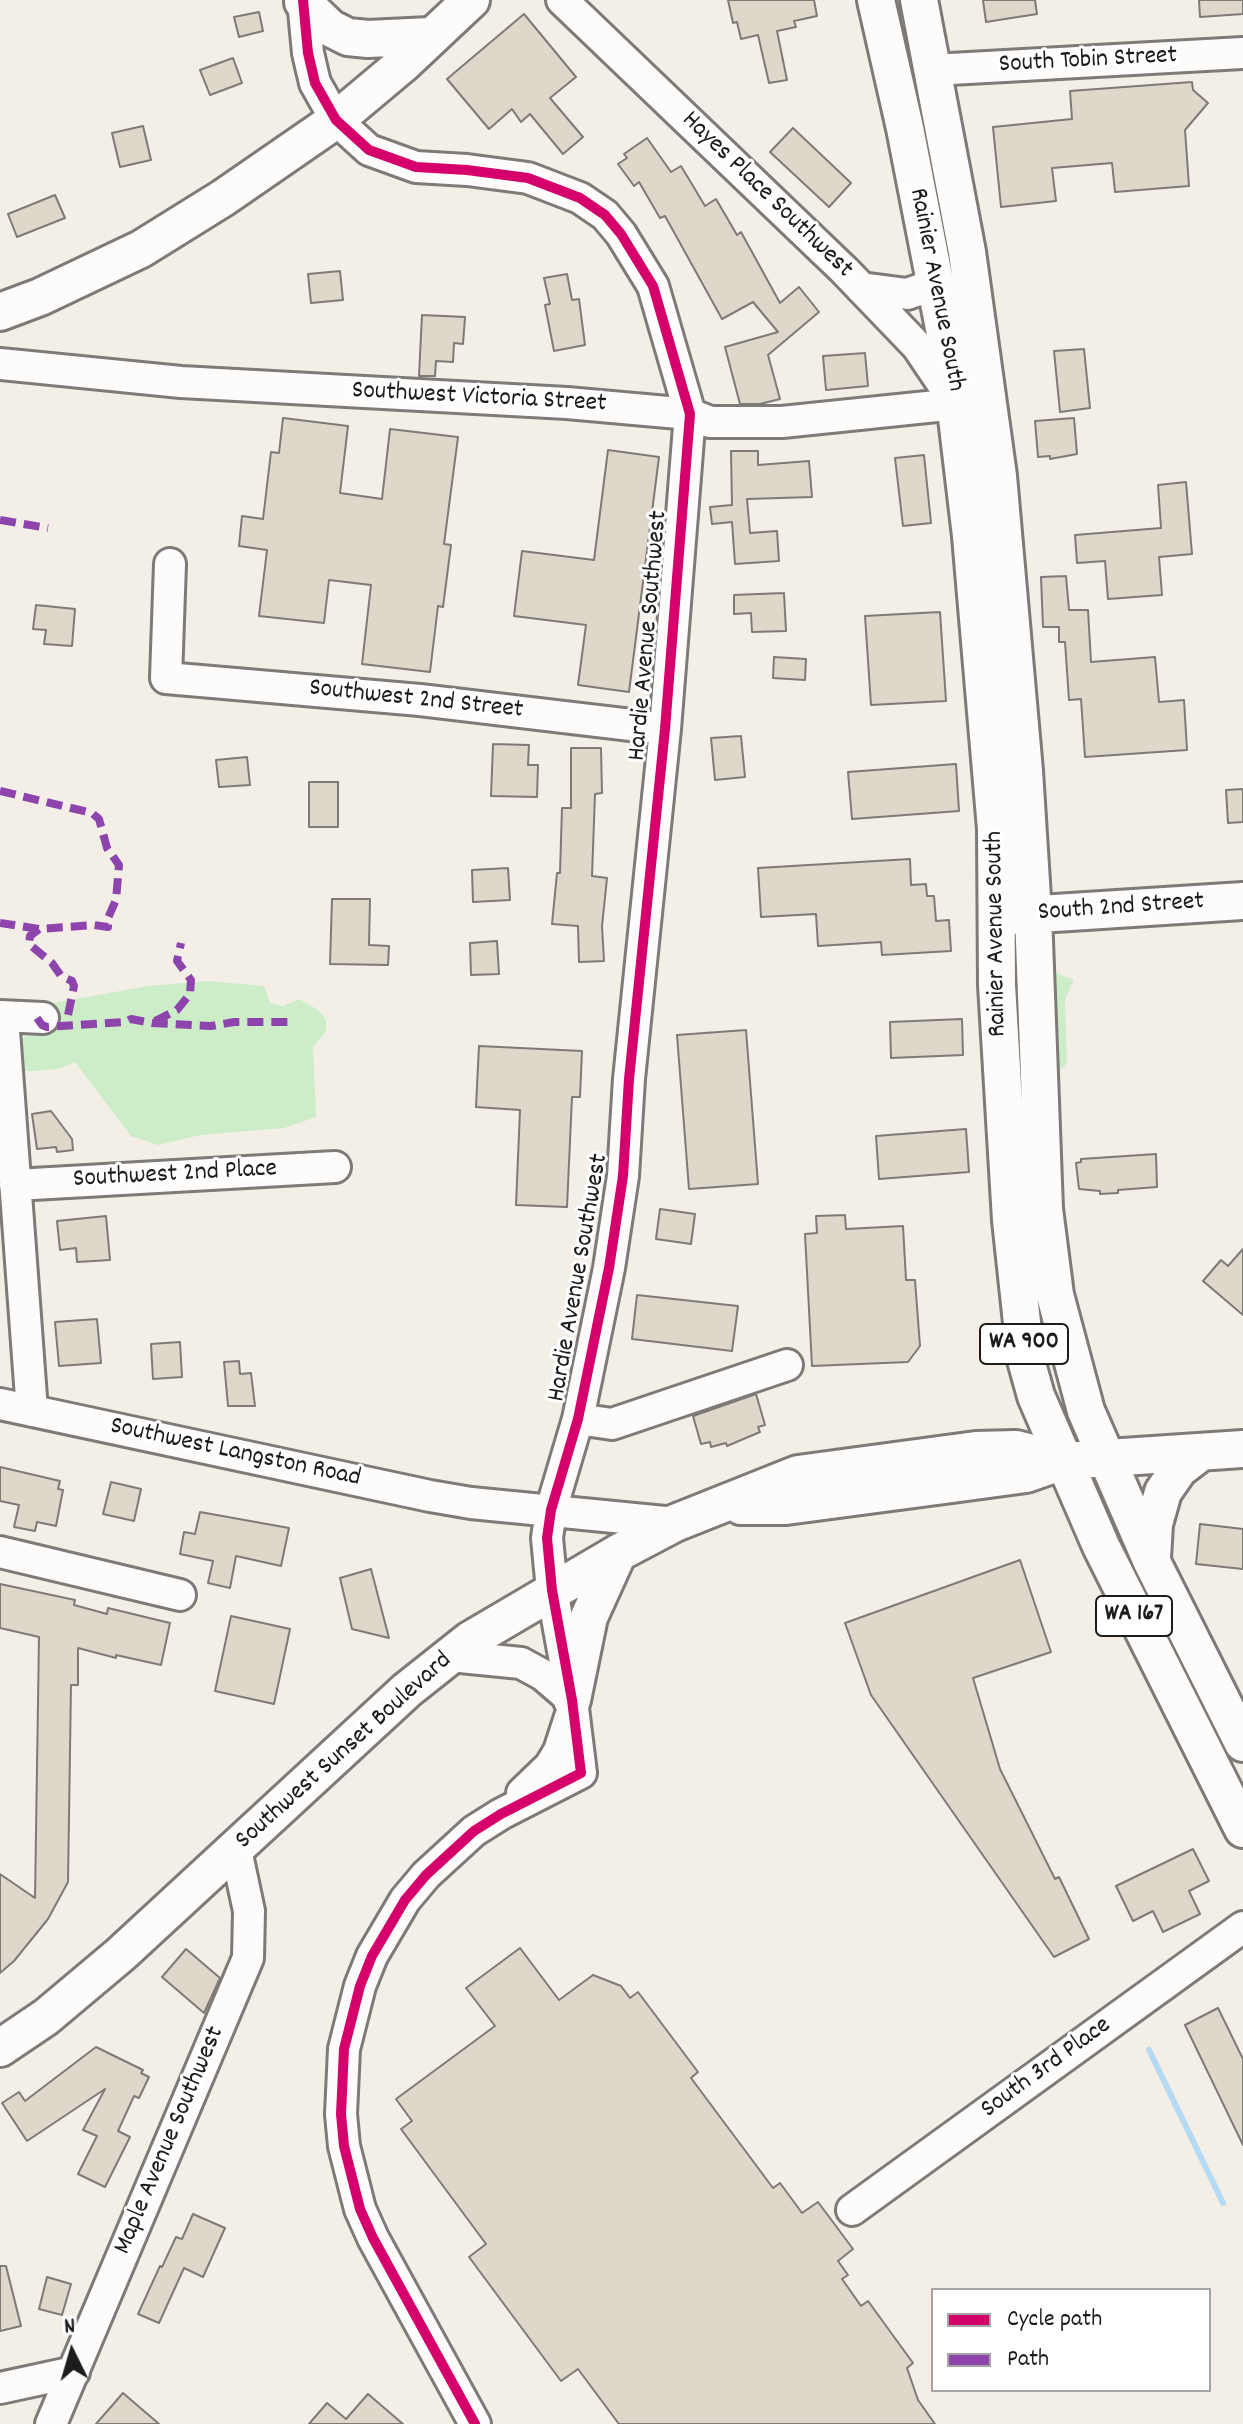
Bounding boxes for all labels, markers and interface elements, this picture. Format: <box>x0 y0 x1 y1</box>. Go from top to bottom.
street label: South Tobin Street <box>998 42 1178 82</box>
street label: Hayes Place Southwest <box>674 106 858 286</box>
street label: Rainier Avenue South <box>900 186 970 394</box>
street label: Southwest Victoria Street <box>351 377 607 421</box>
street label: Hardie Avenue Southwest <box>624 510 676 762</box>
street label: Southwest 2nd Street <box>307 674 525 728</box>
street label: Rainier Avenue South <box>981 831 1015 1037</box>
street label: South 2nd Street <box>1037 888 1205 930</box>
street label: Hardie Avenue Southwest <box>543 1152 617 1404</box>
street label: Southwest 2nd Place <box>72 1155 278 1197</box>
road number: WA 900 <box>980 1324 1068 1364</box>
street label: Southwest Langston Road <box>107 1412 363 1496</box>
road number: WA 167 <box>1096 1596 1172 1636</box>
street label: Southwest Sunset Boulevard <box>230 1647 460 1857</box>
street label: South 3rd Place <box>976 2011 1118 2127</box>
street label: Maple Avenue Southwest <box>109 2022 233 2260</box>
legend <box>931 2288 1211 2392</box>
text: Cycle path <box>1007 2303 1102 2337</box>
north arrow <box>32 2312 112 2392</box>
text: N <box>63 2312 77 2344</box>
text: Path <box>1007 2343 1049 2377</box>

